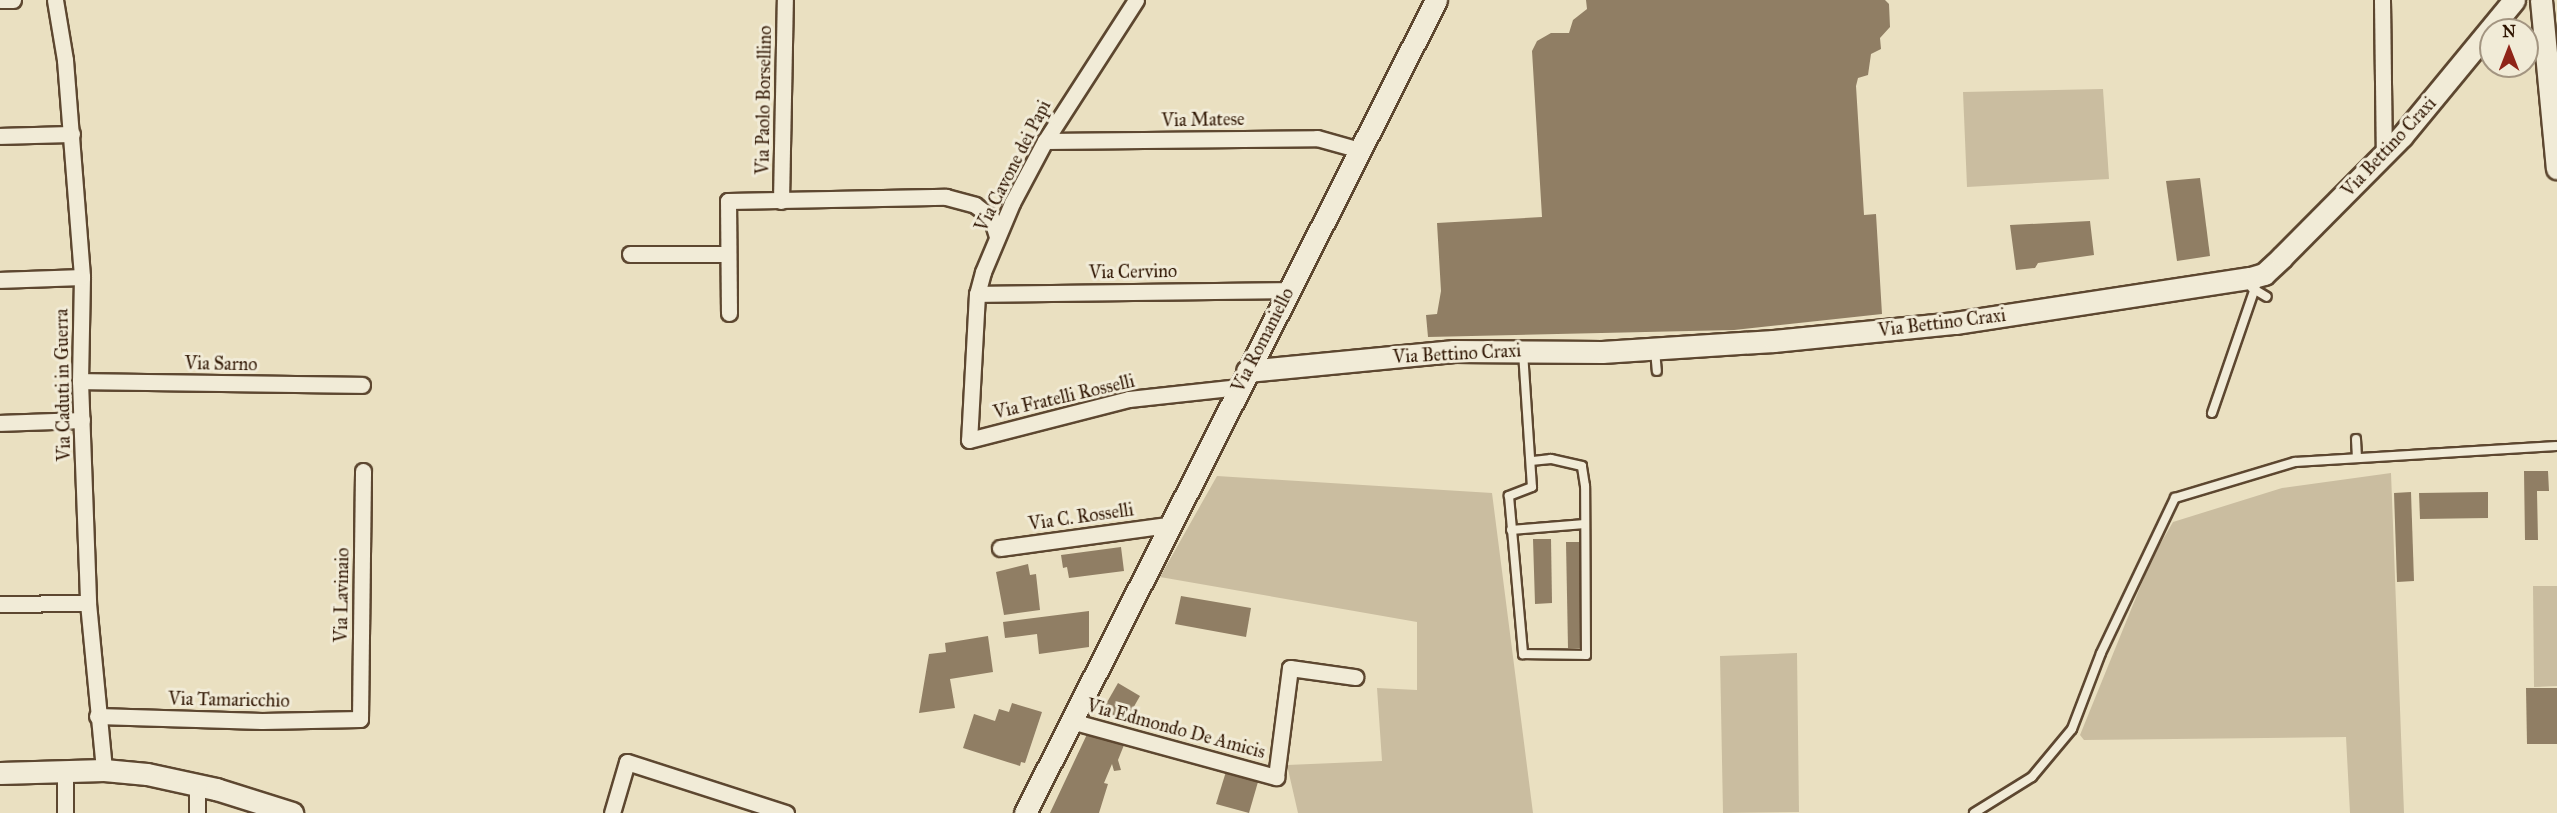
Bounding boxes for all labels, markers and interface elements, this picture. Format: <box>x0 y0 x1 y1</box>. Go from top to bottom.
north arrow <box>2479 18 2539 78</box>
text: N <box>2502 22 2516 41</box>
street label: Via Paolo Borsellino <box>752 25 776 175</box>
street label: Via Bettino Craxi <box>2337 93 2441 201</box>
street label: Via Cavone dei Papi <box>971 97 1055 235</box>
street label: Via Matese <box>1161 108 1245 132</box>
street label: Via Cervino <box>1089 260 1177 284</box>
street label: Via Romaniello <box>1227 284 1299 396</box>
street label: Via Bettino Craxi <box>1877 304 2007 342</box>
street label: Via Caduti in Guerra <box>51 309 75 461</box>
street label: Via Bettino Craxi <box>1392 340 1522 368</box>
street label: Via Sarno <box>185 353 257 375</box>
street label: Via Fratelli Rosselli <box>991 370 1137 424</box>
street label: Via C. Rosselli <box>1027 499 1135 535</box>
street label: Via Lavinaio <box>330 547 354 643</box>
street label: Via Tamaricchio <box>168 688 290 712</box>
street label: Via Edmondo De Amicis <box>1084 695 1268 763</box>

